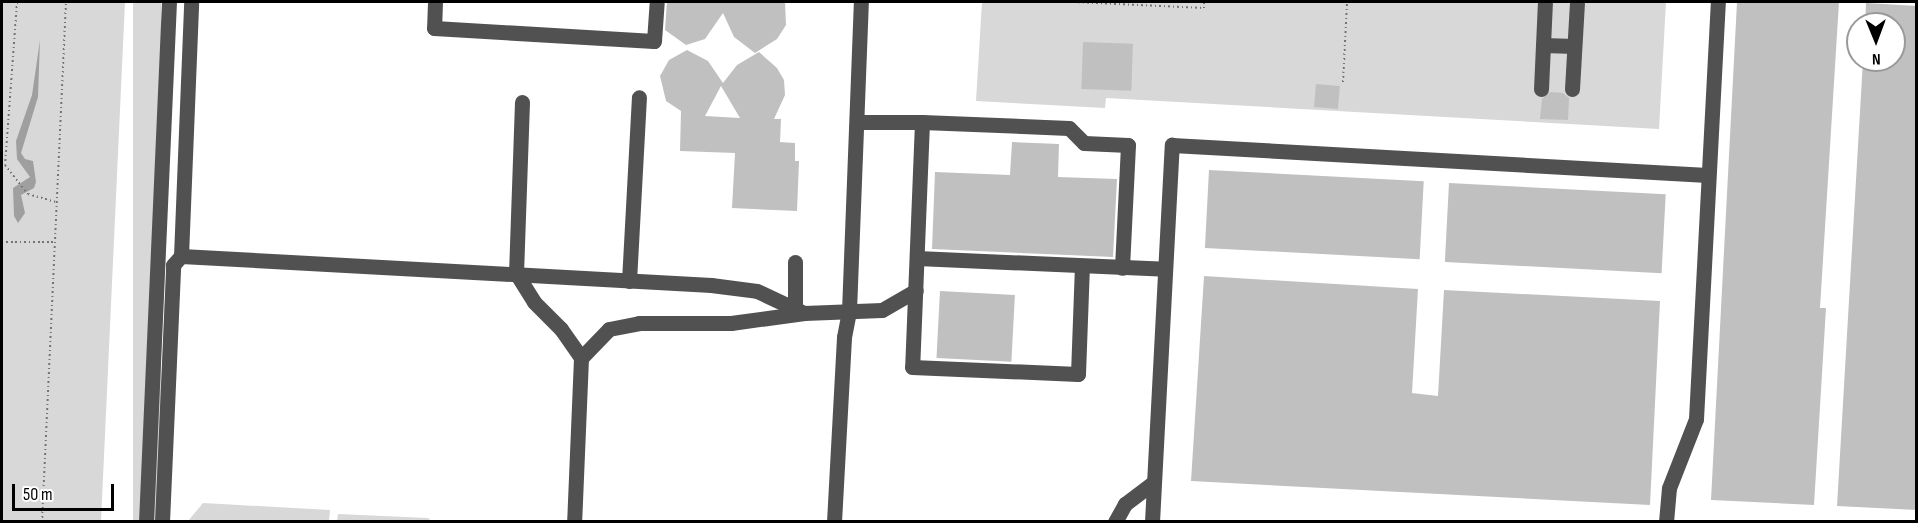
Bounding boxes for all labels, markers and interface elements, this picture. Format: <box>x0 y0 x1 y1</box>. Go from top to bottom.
north arrow <box>1846 12 1906 72</box>
text: N <box>1872 49 1881 68</box>
scale bar <box>15 472 117 510</box>
text: 50 m <box>23 484 53 505</box>

